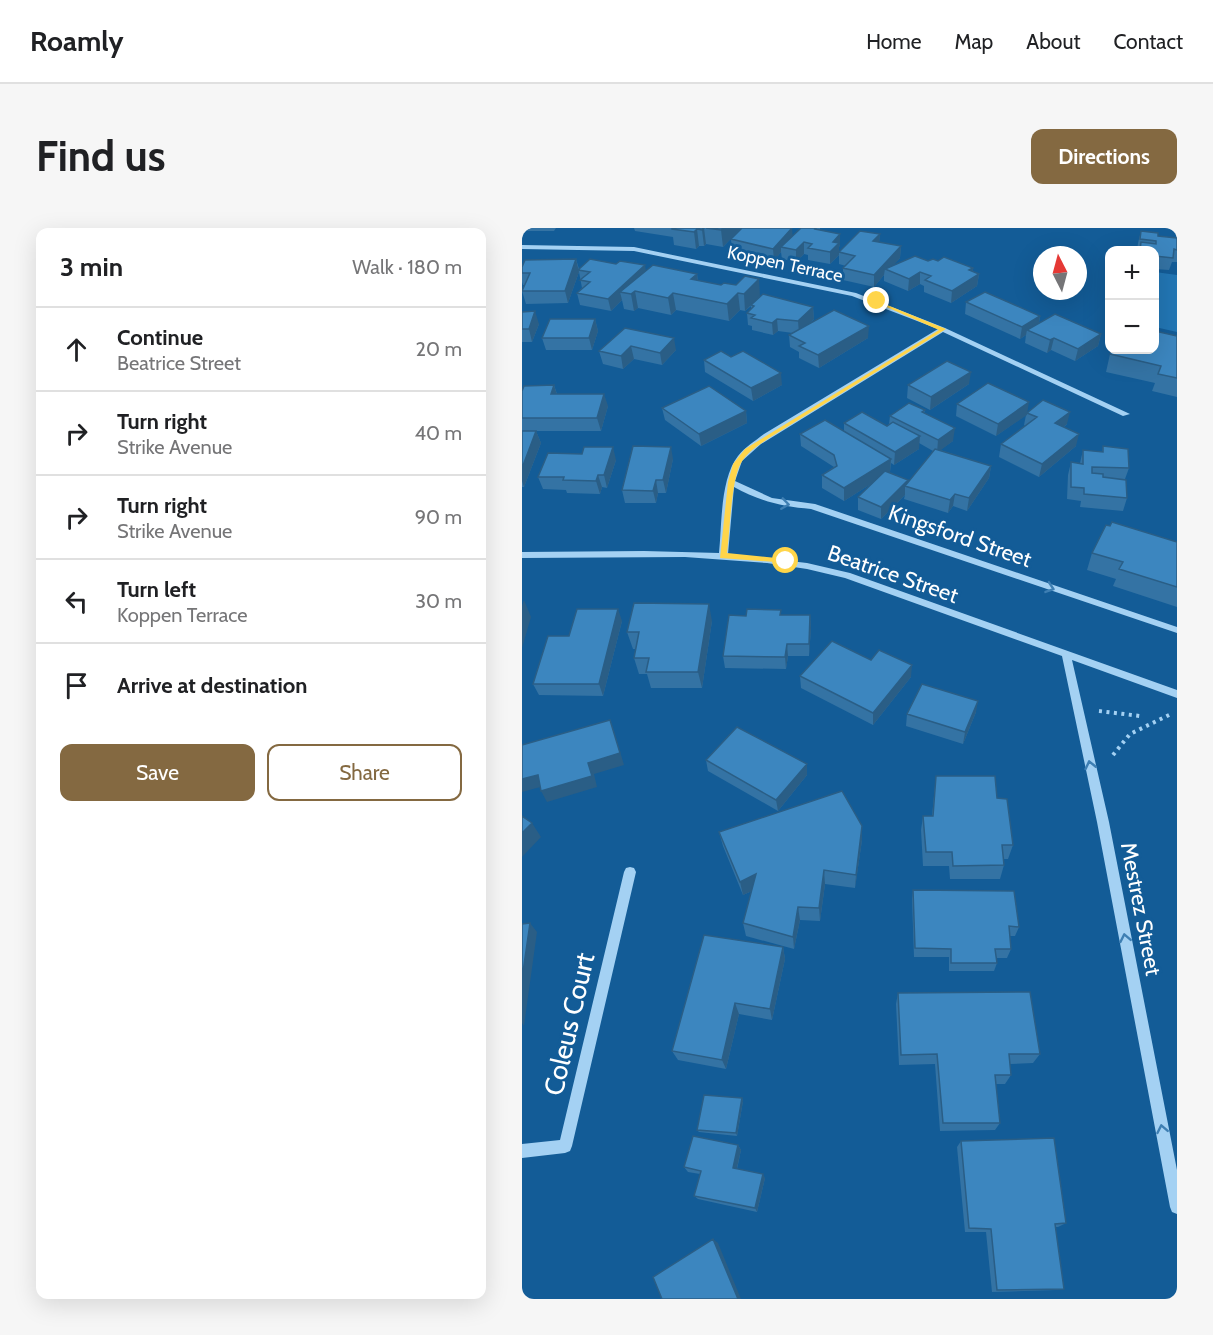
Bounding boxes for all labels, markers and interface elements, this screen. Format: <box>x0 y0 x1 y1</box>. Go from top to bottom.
text: Roamly <box>30 24 124 58</box>
text: Home <box>866 29 922 54</box>
text: Map <box>955 29 993 54</box>
text: About <box>1026 29 1080 54</box>
text: Contact <box>1113 29 1183 54</box>
button: Directions <box>1031 129 1177 184</box>
text: Find us <box>36 130 165 182</box>
street label: Koppen Terrace <box>725 241 845 287</box>
north arrow <box>1033 246 1087 300</box>
map controls <box>1105 246 1159 354</box>
button: + <box>1105 246 1159 300</box>
text: 3 min <box>60 251 123 283</box>
text: Walk · 180 m <box>352 255 462 279</box>
route end <box>863 287 889 313</box>
button: − <box>1105 300 1159 354</box>
text: Continue <box>117 324 203 351</box>
icon: ahead <box>60 333 93 366</box>
text: 20 m <box>416 337 462 361</box>
text: Beatrice Street <box>117 351 241 375</box>
text: Turn right <box>117 408 207 435</box>
icon: right <box>60 417 93 450</box>
text: 40 m <box>414 421 462 445</box>
text: Strike Avenue <box>117 435 232 459</box>
text: Turn right <box>117 492 207 519</box>
one-way arrow <box>780 498 790 510</box>
street label: Kingsford Street <box>885 499 1036 573</box>
icon: right <box>60 501 93 534</box>
text: 90 m <box>415 505 462 529</box>
text: Strike Avenue <box>117 519 232 543</box>
street label: Beatrice Street <box>824 539 962 609</box>
route start <box>772 547 798 573</box>
text: Turn left <box>117 576 196 603</box>
one-way arrow <box>1045 580 1055 593</box>
icon: left <box>60 585 93 618</box>
text: 30 m <box>415 589 462 613</box>
text: Koppen Terrace <box>117 603 247 627</box>
icon: arrive <box>60 669 93 702</box>
text: Arrive at destination <box>117 672 307 699</box>
button: Save <box>60 744 255 801</box>
button: Share <box>267 744 462 801</box>
one-way arrow <box>1085 760 1098 770</box>
street label: Mestrez Street <box>1115 840 1167 978</box>
one-way arrow <box>1119 933 1132 943</box>
street label: Coleus Court <box>537 949 601 1099</box>
one-way arrow <box>1156 1125 1169 1135</box>

